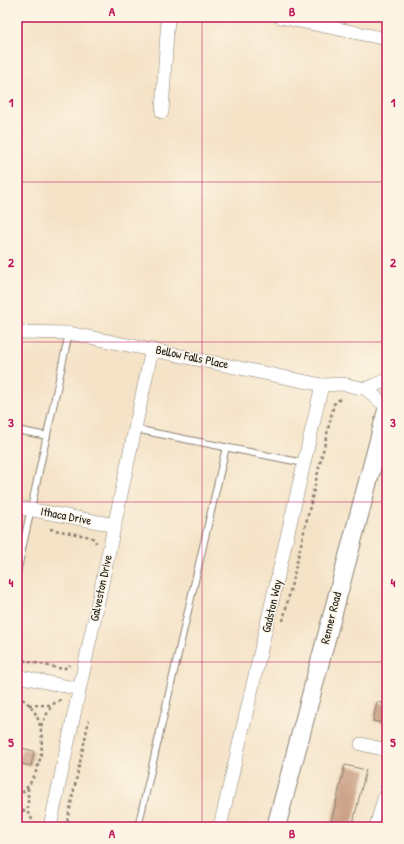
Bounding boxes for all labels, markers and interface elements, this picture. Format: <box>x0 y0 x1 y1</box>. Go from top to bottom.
text: A <box>109 2 116 20</box>
text: B <box>289 2 296 20</box>
text: 1 <box>9 93 14 111</box>
text: 1 <box>391 93 396 111</box>
text: 2 <box>8 253 15 271</box>
text: 2 <box>390 253 397 271</box>
street label: Bellow Falls Place <box>154 340 230 373</box>
text: 3 <box>8 413 14 431</box>
text: 3 <box>390 413 396 431</box>
street label: Ithaca Drive <box>39 502 93 529</box>
street label: Galveston Drive <box>85 553 116 623</box>
text: 4 <box>9 573 14 591</box>
text: 4 <box>391 573 396 591</box>
street label: Gadston Way <box>257 578 286 634</box>
street label: Renner Road <box>316 590 345 646</box>
text: 5 <box>8 733 14 751</box>
text: 5 <box>390 733 396 751</box>
text: A <box>109 824 116 842</box>
text: B <box>289 824 296 842</box>

